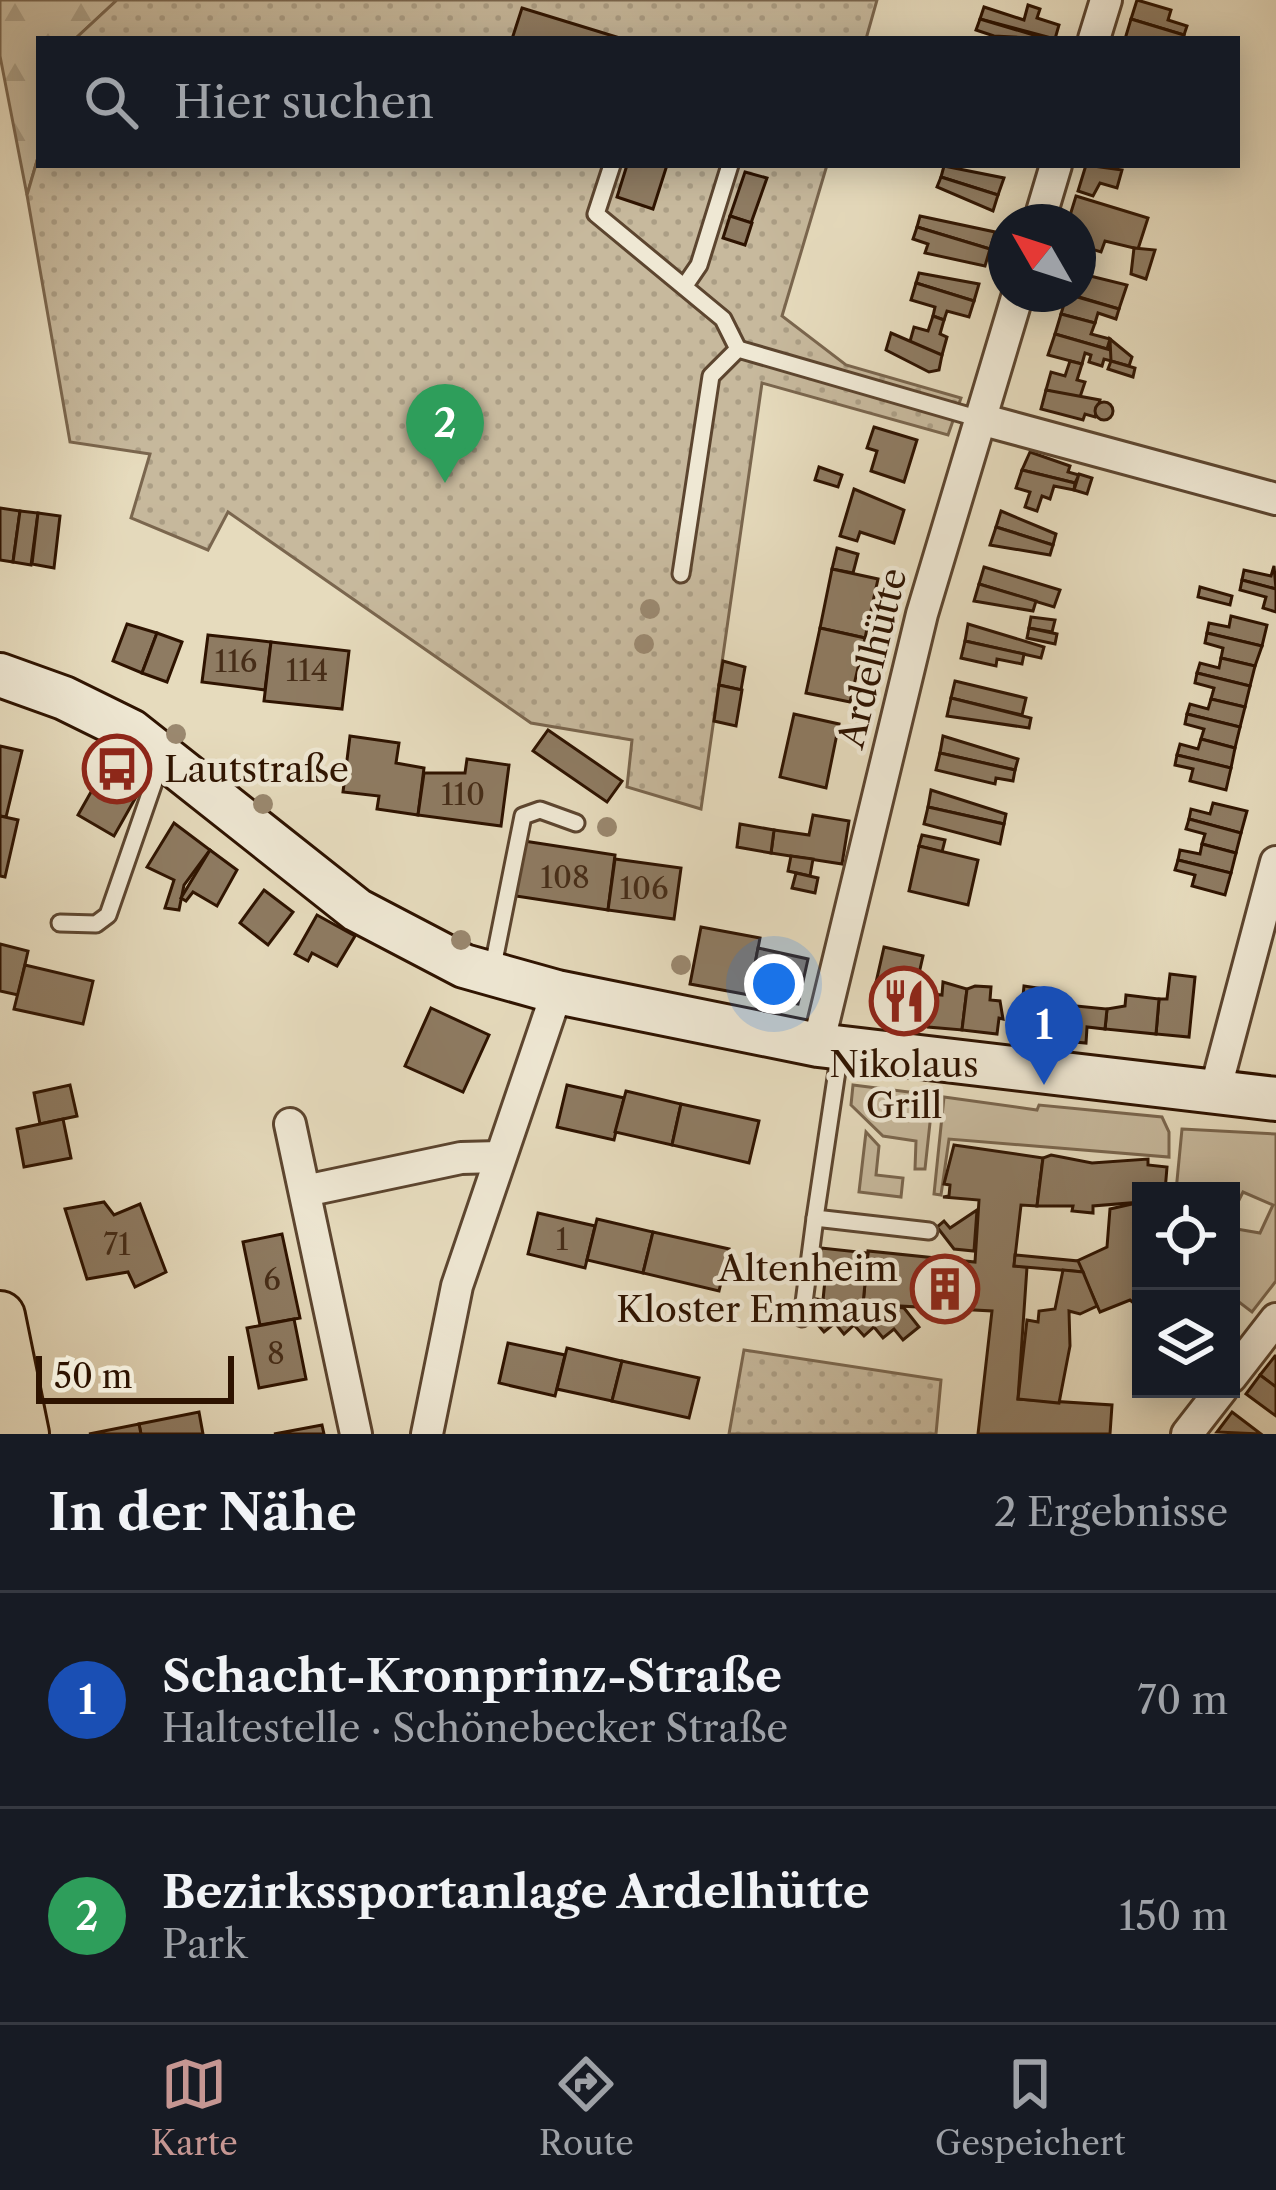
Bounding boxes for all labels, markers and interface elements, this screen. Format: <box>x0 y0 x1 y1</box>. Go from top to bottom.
search box <box>36 36 1240 168</box>
icon: search <box>78 69 144 135</box>
text: Hier suchen <box>174 74 434 130</box>
north arrow <box>988 204 1096 312</box>
pin: 2 <box>406 384 484 483</box>
street label: Ardelhütte <box>828 563 916 754</box>
house number: 116 <box>215 643 257 680</box>
house number: 114 <box>286 652 328 689</box>
bus stop icon: Lautstraße <box>82 734 152 804</box>
place label: Lautstraße <box>164 747 349 791</box>
house number: 110 <box>441 776 485 813</box>
house number: 108 <box>540 859 590 896</box>
house number: 106 <box>619 870 669 907</box>
your location <box>744 954 804 1014</box>
restaurant icon: Nikolaus Grill <box>869 966 939 1036</box>
pin: 1 <box>1005 986 1083 1085</box>
place label: Nikolaus Grill <box>829 1042 979 1127</box>
map controls <box>1132 1182 1240 1398</box>
button: locate <box>1132 1182 1240 1290</box>
house number: 1 <box>556 1221 569 1258</box>
house number: 71 <box>103 1226 131 1263</box>
place label: Altenheim Kloster Emmaus <box>616 1246 898 1331</box>
building icon: Altenheim Kloster Emmaus <box>910 1254 980 1324</box>
house number: 6 <box>263 1261 281 1298</box>
button: layers <box>1132 1290 1240 1398</box>
house number: 8 <box>267 1335 285 1372</box>
scale bar <box>36 1350 234 1403</box>
text: 50 m <box>54 1356 132 1397</box>
text: In der Nähe <box>48 1481 357 1543</box>
text: 2 Ergebnisse <box>994 1488 1228 1536</box>
text: Schacht-Kronprinz-Straße <box>162 1648 782 1704</box>
text: 1 <box>78 1676 96 1724</box>
text: 70 m <box>1137 1676 1228 1724</box>
text: Haltestelle · Schönebecker Straße <box>162 1704 788 1752</box>
text: Bezirkssportanlage Ardelhütte <box>162 1864 870 1920</box>
text: 2 <box>75 1892 99 1940</box>
text: 150 m <box>1119 1892 1228 1940</box>
text: Park <box>162 1920 247 1968</box>
tab: Karte <box>151 2051 238 2164</box>
tab: Route <box>539 2051 634 2164</box>
tab: Gespeichert <box>935 2051 1125 2164</box>

